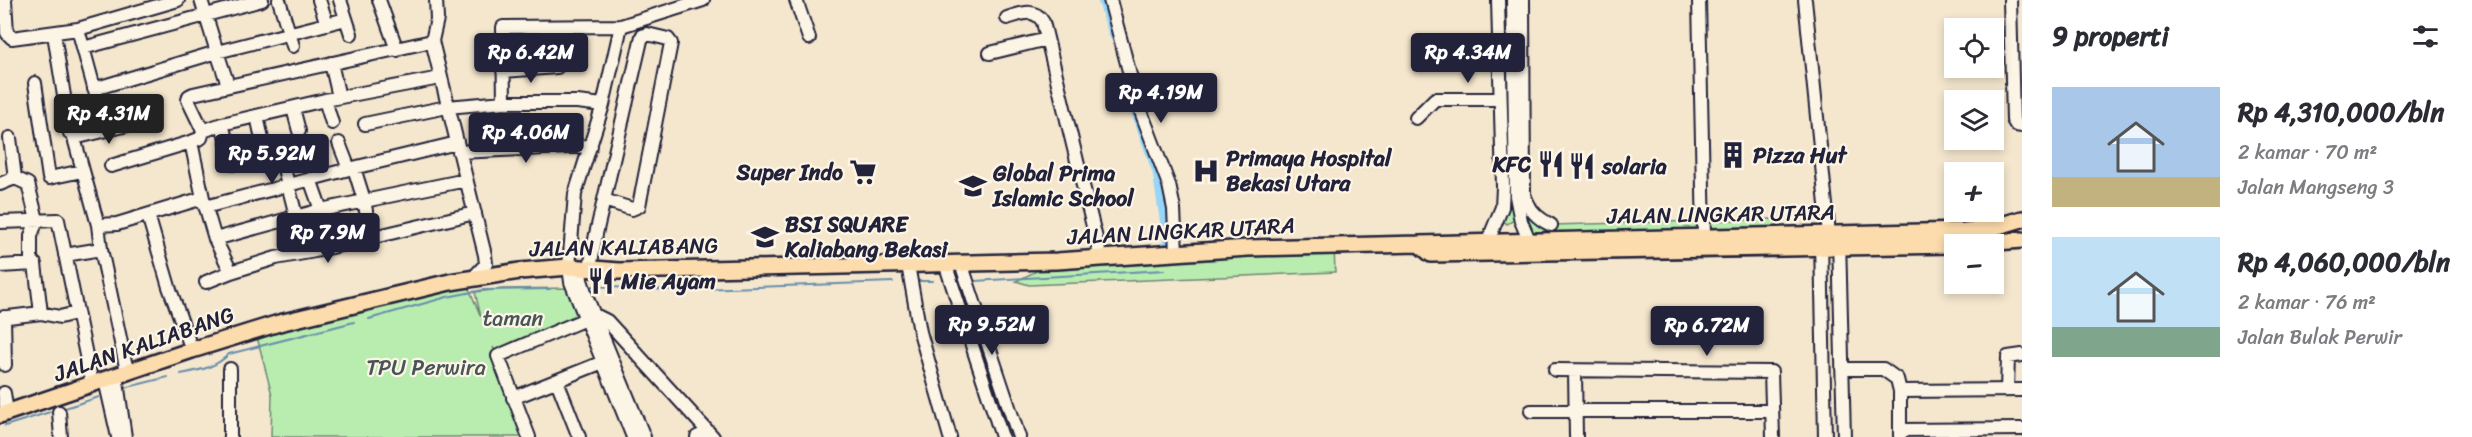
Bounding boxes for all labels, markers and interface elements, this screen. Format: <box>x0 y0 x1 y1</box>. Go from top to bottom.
text: 9 properti <box>2052 13 2169 59</box>
map controls <box>1944 18 2004 294</box>
button: locate <box>1944 18 2004 78</box>
icon: filters <box>2409 20 2442 53</box>
pin: Rp 6.42M <box>469 33 593 84</box>
pin: Rp 4.34M <box>1406 33 1530 84</box>
text: Rp 6.42M <box>488 35 574 70</box>
text: Rp 4.34M <box>1425 35 1511 70</box>
pin: Rp 4.19M <box>1099 73 1223 124</box>
text: Rp 4.19M <box>1119 75 1203 110</box>
text: Rp 4,310,000/bln <box>2238 89 2444 135</box>
button: layers <box>1944 90 2004 150</box>
pin: Rp 4.31M <box>47 94 171 145</box>
text: Rp 4.31M <box>68 96 150 131</box>
icon: home <box>2100 111 2172 183</box>
pin: Rp 4.06M <box>464 113 588 164</box>
text: Rp 4.06M <box>483 115 569 150</box>
pin: Rp 5.92M <box>210 134 334 185</box>
text: 2 kamar · 70 m² <box>2238 135 2377 170</box>
text: Rp 5.92M <box>229 136 315 171</box>
place label: Pizza Hut <box>1753 136 1847 175</box>
place label: Primaya Hospital Bekasi Utara <box>1226 139 1393 203</box>
building icon: Pizza Hut <box>1718 140 1748 170</box>
place label: KFC <box>1491 145 1532 184</box>
place label: solaria <box>1601 147 1667 186</box>
restaurant icon: KFC <box>1536 149 1566 179</box>
restaurant icon: solaria <box>1567 151 1597 181</box>
place label: Super Indo <box>736 153 843 192</box>
place label: Global Prima Islamic School <box>992 154 1135 218</box>
hospital icon: Primaya Hospital Bekasi Utara <box>1191 156 1221 186</box>
supermarket icon: Super Indo <box>848 157 878 187</box>
button: + <box>1944 162 2004 222</box>
text: Jalan Mangseng 3 <box>2238 170 2394 205</box>
school or university icon: Global Prima Islamic School <box>958 171 988 201</box>
street label: JALAN LINGKAR UTARA <box>1606 193 1835 236</box>
place label: BSI SQUARE Kaliabang Bekasi <box>784 205 949 269</box>
street label: JALAN LINGKAR UTARA <box>1065 206 1296 256</box>
pin: Rp 7.9M <box>273 213 383 264</box>
text: Rp 7.9M <box>291 215 365 250</box>
school or university icon: BSI SQUARE Kaliabang Bekasi <box>750 222 780 252</box>
street label: JALAN KALIABANG <box>528 226 719 268</box>
button: − <box>1944 234 2004 294</box>
text: Rp 4,060,000/bln <box>2238 239 2450 285</box>
icon: home <box>2100 261 2172 333</box>
place label: Mie Ayam <box>620 262 716 301</box>
restaurant icon: Mie Ayam <box>586 266 616 296</box>
text: 2 kamar · 76 m² <box>2238 285 2376 320</box>
street label: JALAN KALIABANG <box>48 295 240 393</box>
park label: taman <box>483 299 543 338</box>
pin: Rp 9.52M <box>930 305 1054 356</box>
pin: Rp 6.72M <box>1645 306 1769 357</box>
text: Rp 9.52M <box>949 307 1035 342</box>
text: Rp 6.72M <box>1665 308 1749 343</box>
text: Jalan Bulak Perwir <box>2238 320 2402 355</box>
park label: TPU Perwira <box>366 348 486 387</box>

